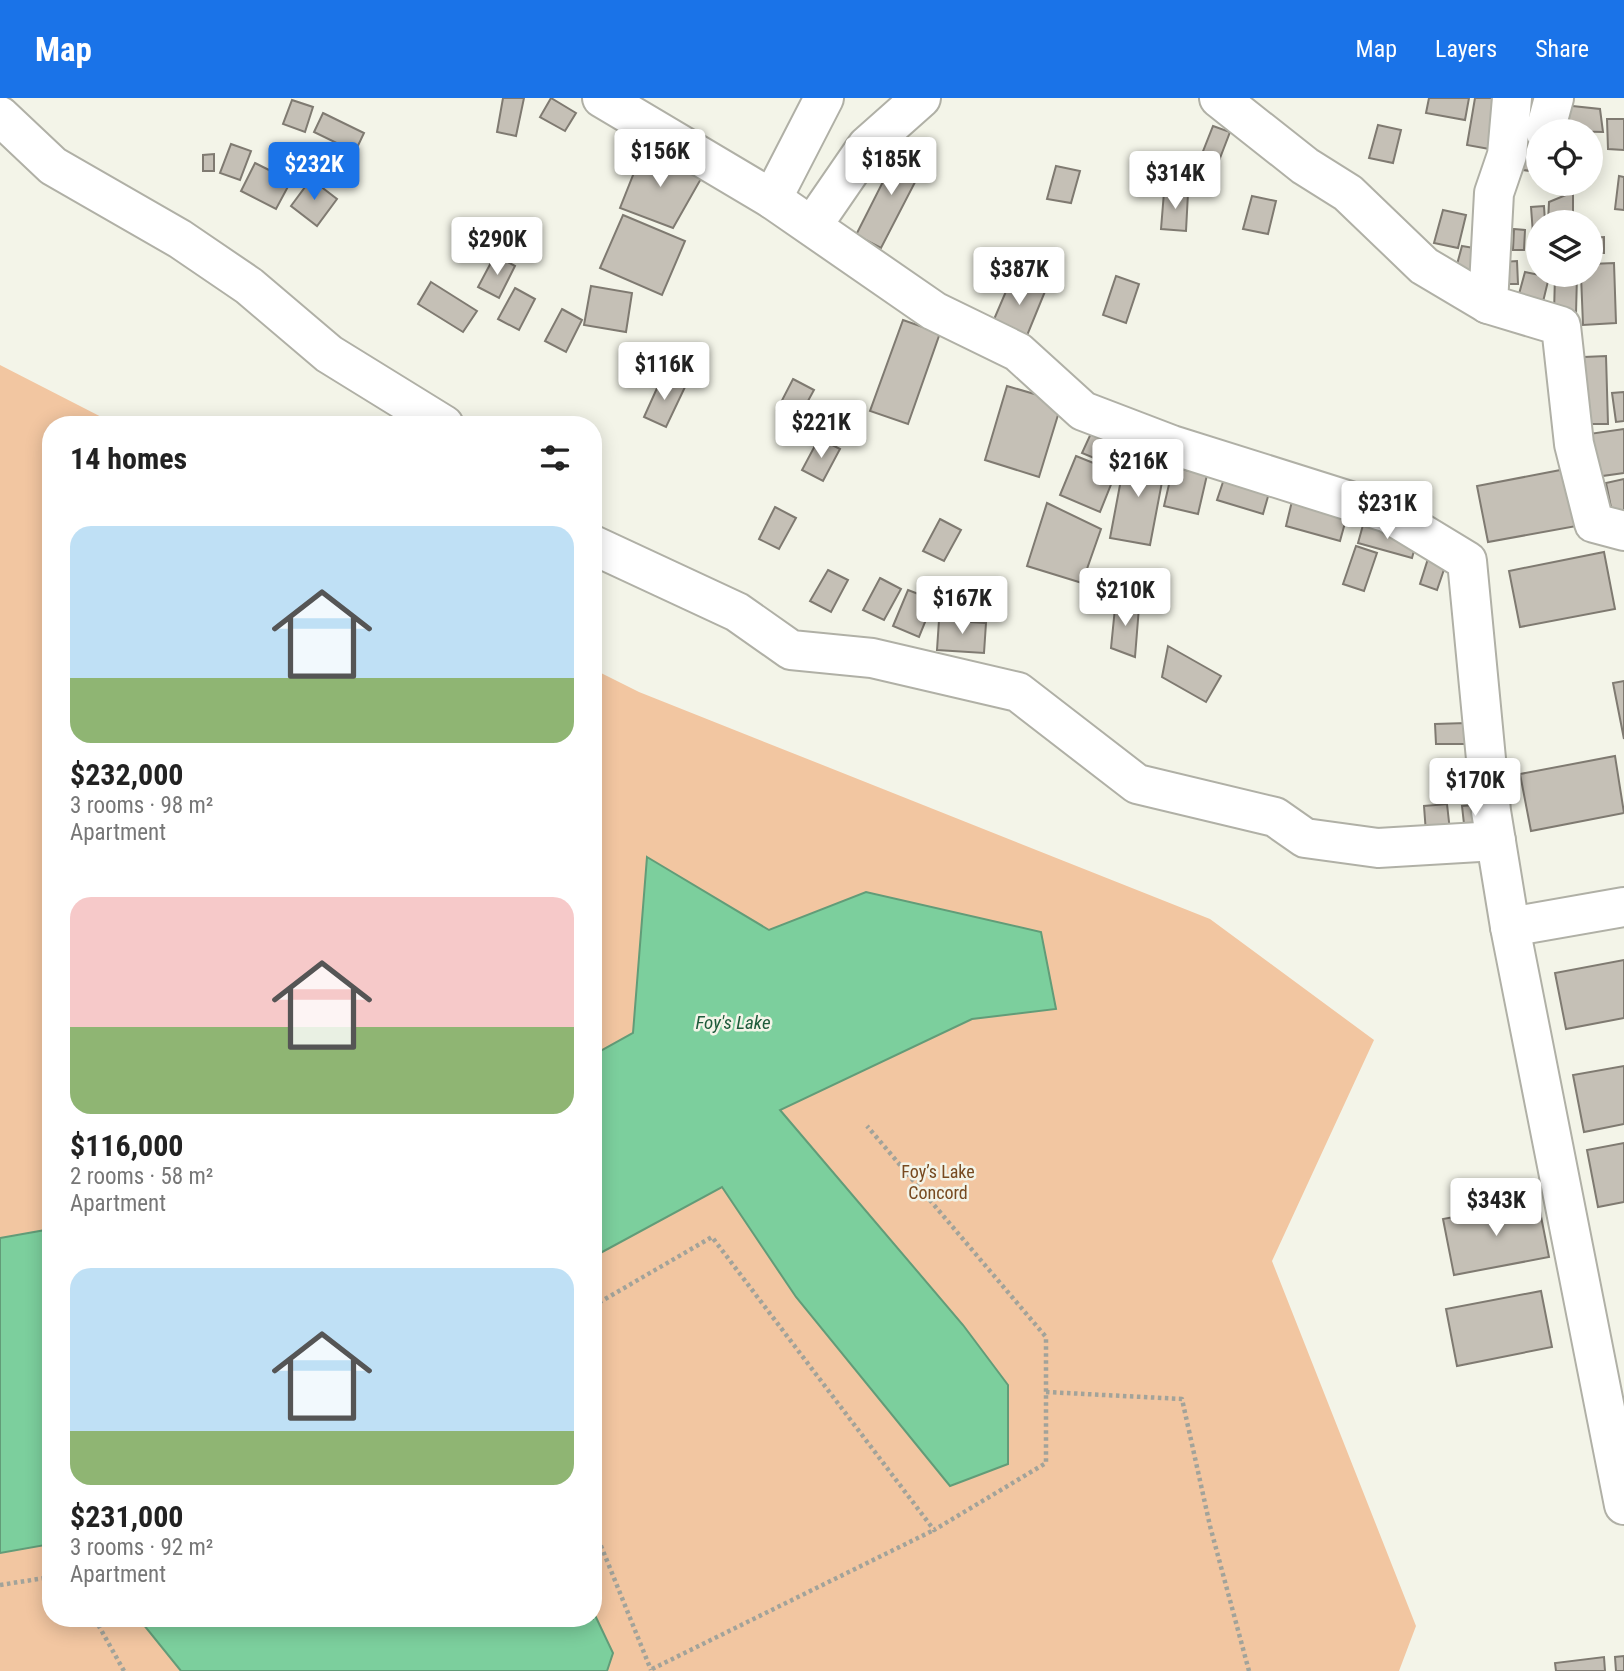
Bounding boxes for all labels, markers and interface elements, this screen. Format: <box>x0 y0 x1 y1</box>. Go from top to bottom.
text: Map <box>35 30 92 69</box>
text: Map <box>1356 35 1397 63</box>
text: Layers <box>1435 35 1497 63</box>
text: Share <box>1535 35 1589 63</box>
map controls <box>1526 119 1603 287</box>
button: locate <box>1526 119 1603 196</box>
pin: $156K <box>611 130 709 189</box>
text: $156K <box>630 138 690 165</box>
pin: $185K <box>842 138 940 197</box>
pin: $232K <box>265 142 363 202</box>
text: $185K <box>861 146 921 173</box>
text: $232K <box>284 151 344 178</box>
pin: $314K <box>1126 152 1224 211</box>
text: $314K <box>1145 160 1205 187</box>
button: layers <box>1526 210 1603 287</box>
pin: $290K <box>448 218 546 277</box>
text: $290K <box>467 226 527 253</box>
pin: $387K <box>970 248 1068 307</box>
text: $387K <box>989 256 1049 283</box>
pin: $116K <box>615 342 713 402</box>
text: $116K <box>634 351 694 378</box>
pin: $221K <box>772 400 870 460</box>
text: $221K <box>791 409 851 436</box>
icon: filters <box>536 439 574 477</box>
pin: $216K <box>1089 440 1187 499</box>
text: 14 homes <box>70 441 187 476</box>
text: $216K <box>1108 448 1168 475</box>
pin: $231K <box>1338 482 1436 541</box>
text: $231K <box>1357 490 1417 517</box>
pin: $210K <box>1076 568 1174 628</box>
icon: home <box>259 571 385 697</box>
pin: $167K <box>913 576 1011 636</box>
text: $210K <box>1095 577 1155 604</box>
text: $167K <box>932 585 992 612</box>
text: $232,000 <box>70 757 183 792</box>
pin: $170K <box>1426 758 1524 818</box>
text: $170K <box>1445 767 1505 794</box>
text: 3 rooms · 98 m² <box>70 792 213 819</box>
text: Apartment <box>70 819 166 846</box>
icon: home <box>259 942 385 1068</box>
water label: Foy's Lake <box>695 1011 771 1034</box>
text: $116,000 <box>70 1128 183 1163</box>
park label: Foy’s Lake Concord <box>901 1161 975 1203</box>
text: 2 rooms · 58 m² <box>70 1163 213 1190</box>
pin: $343K <box>1447 1178 1545 1238</box>
text: $343K <box>1466 1187 1526 1214</box>
text: Apartment <box>70 1190 166 1217</box>
icon: home <box>259 1313 385 1439</box>
text: $231,000 <box>70 1499 183 1534</box>
text: 3 rooms · 92 m² <box>70 1534 213 1561</box>
text: Apartment <box>70 1561 166 1588</box>

